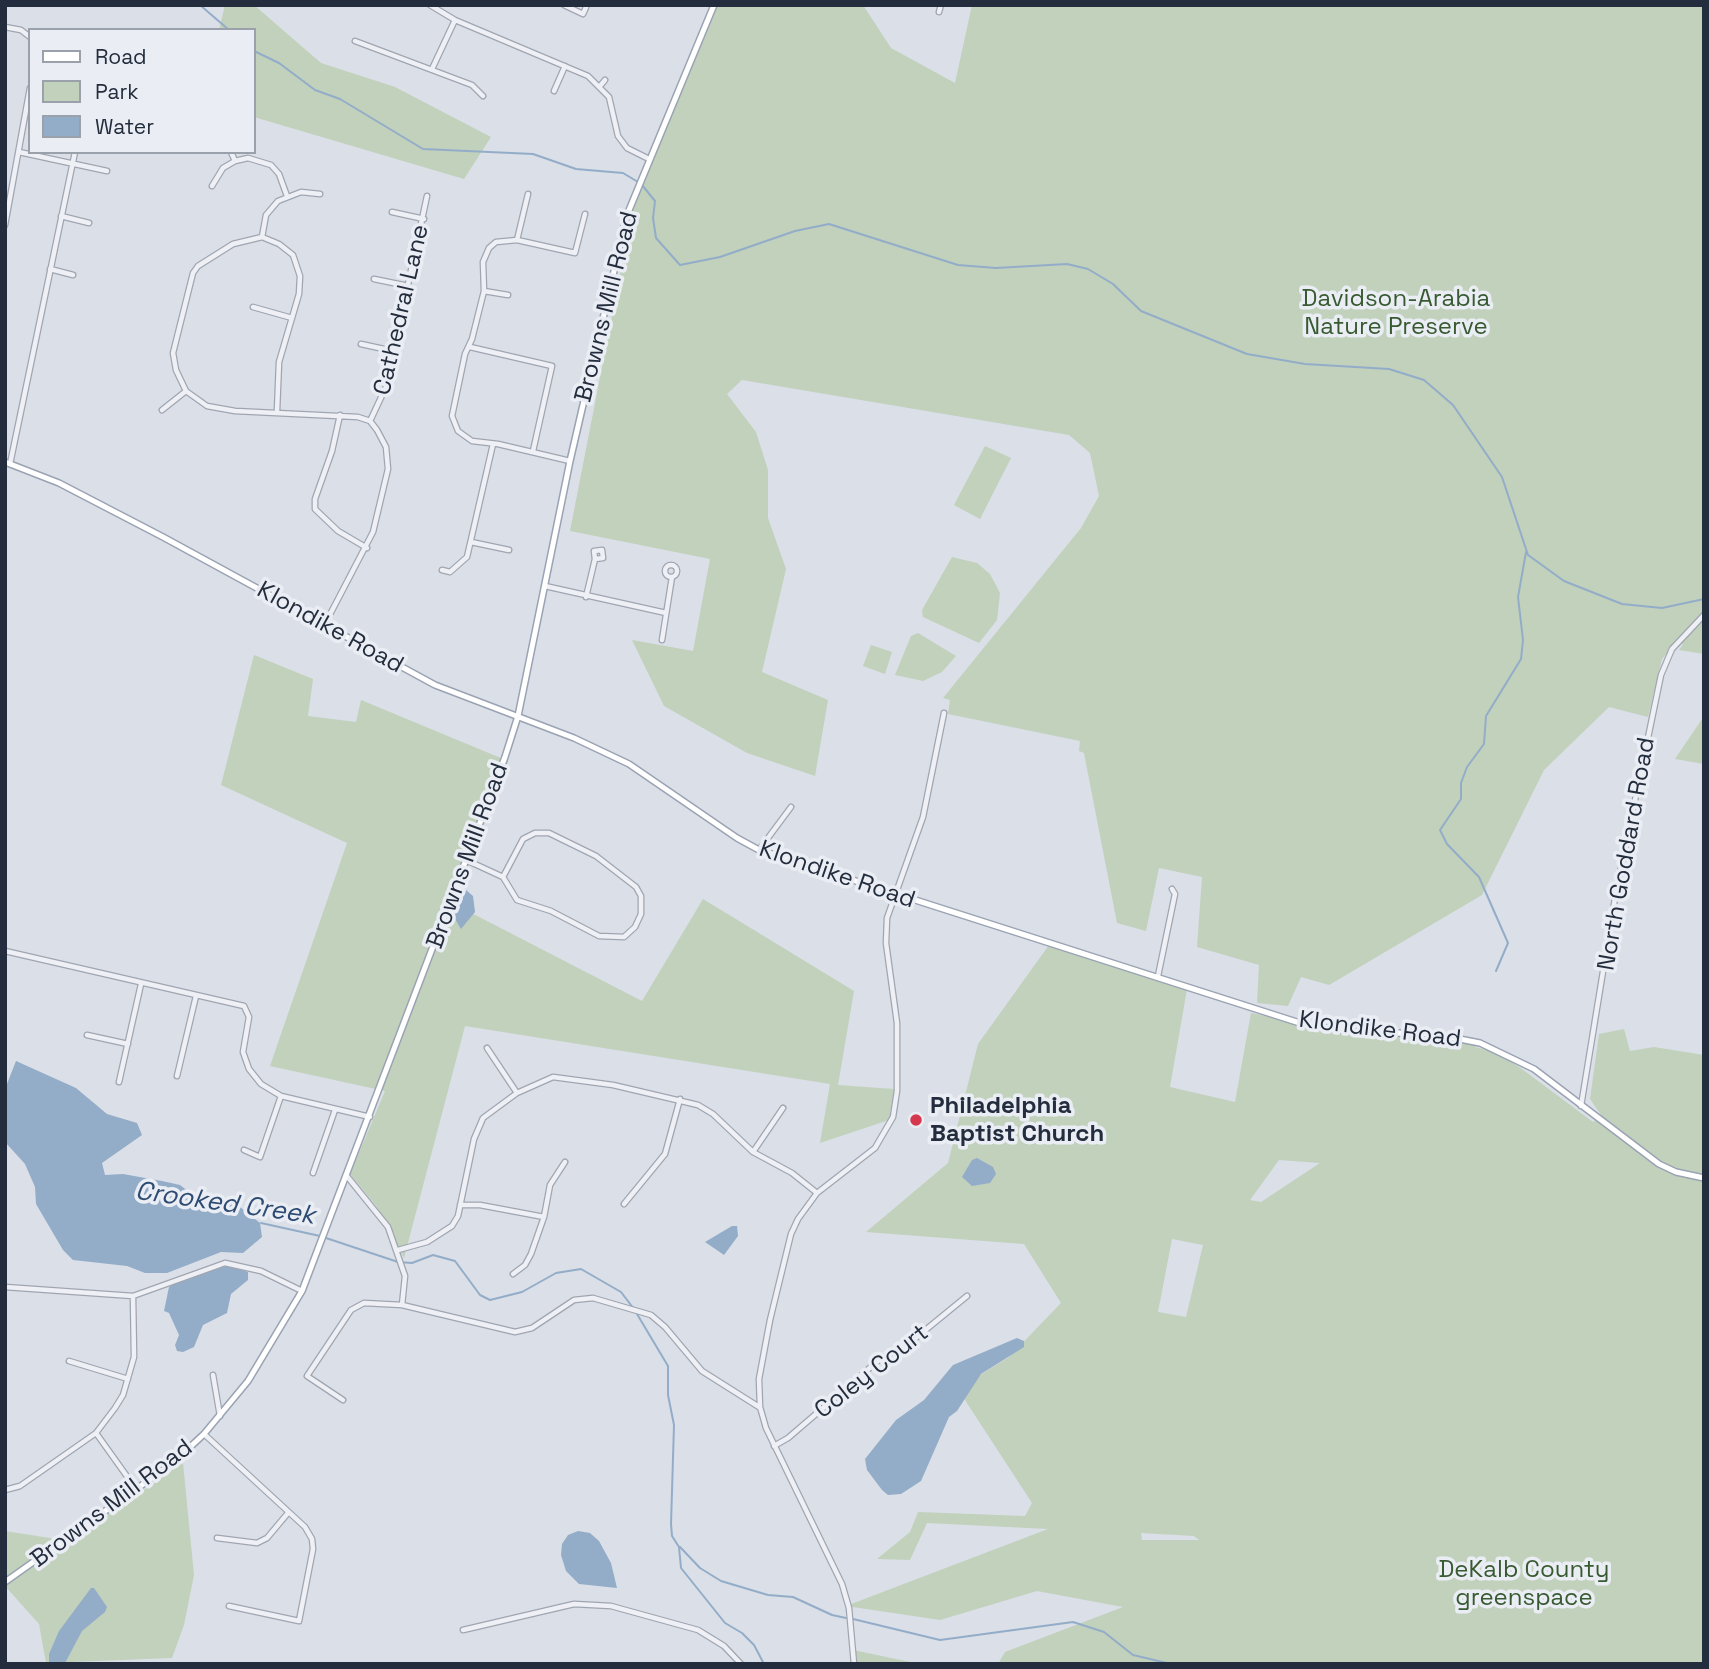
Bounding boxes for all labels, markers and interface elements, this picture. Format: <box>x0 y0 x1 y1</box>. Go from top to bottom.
legend <box>28 28 256 154</box>
text: Road <box>95 43 147 70</box>
text: Park <box>95 78 139 105</box>
text: Water <box>95 113 154 140</box>
street label: Browns Mill Road <box>569 209 645 405</box>
street label: Cathedral Lane <box>368 222 436 398</box>
park label: Davidson-Arabia Nature Preserve <box>1302 285 1490 341</box>
street label: Klondike Road <box>252 576 408 680</box>
street label: North Goddard Road <box>1592 735 1662 973</box>
street label: Browns Mill Road <box>421 759 515 953</box>
street label: Klondike Road <box>755 835 919 915</box>
street label: Klondike Road <box>1297 1006 1463 1054</box>
place label: Philadelphia Baptist Church <box>930 1092 1104 1148</box>
marker: Philadelphia Baptist Church <box>908 1112 924 1128</box>
water label: Crooked Creek <box>133 1176 317 1232</box>
street label: Coley Court <box>809 1319 935 1425</box>
street label: Browns Mill Road <box>25 1434 199 1574</box>
park label: DeKalb County greenspace <box>1438 1556 1610 1612</box>

